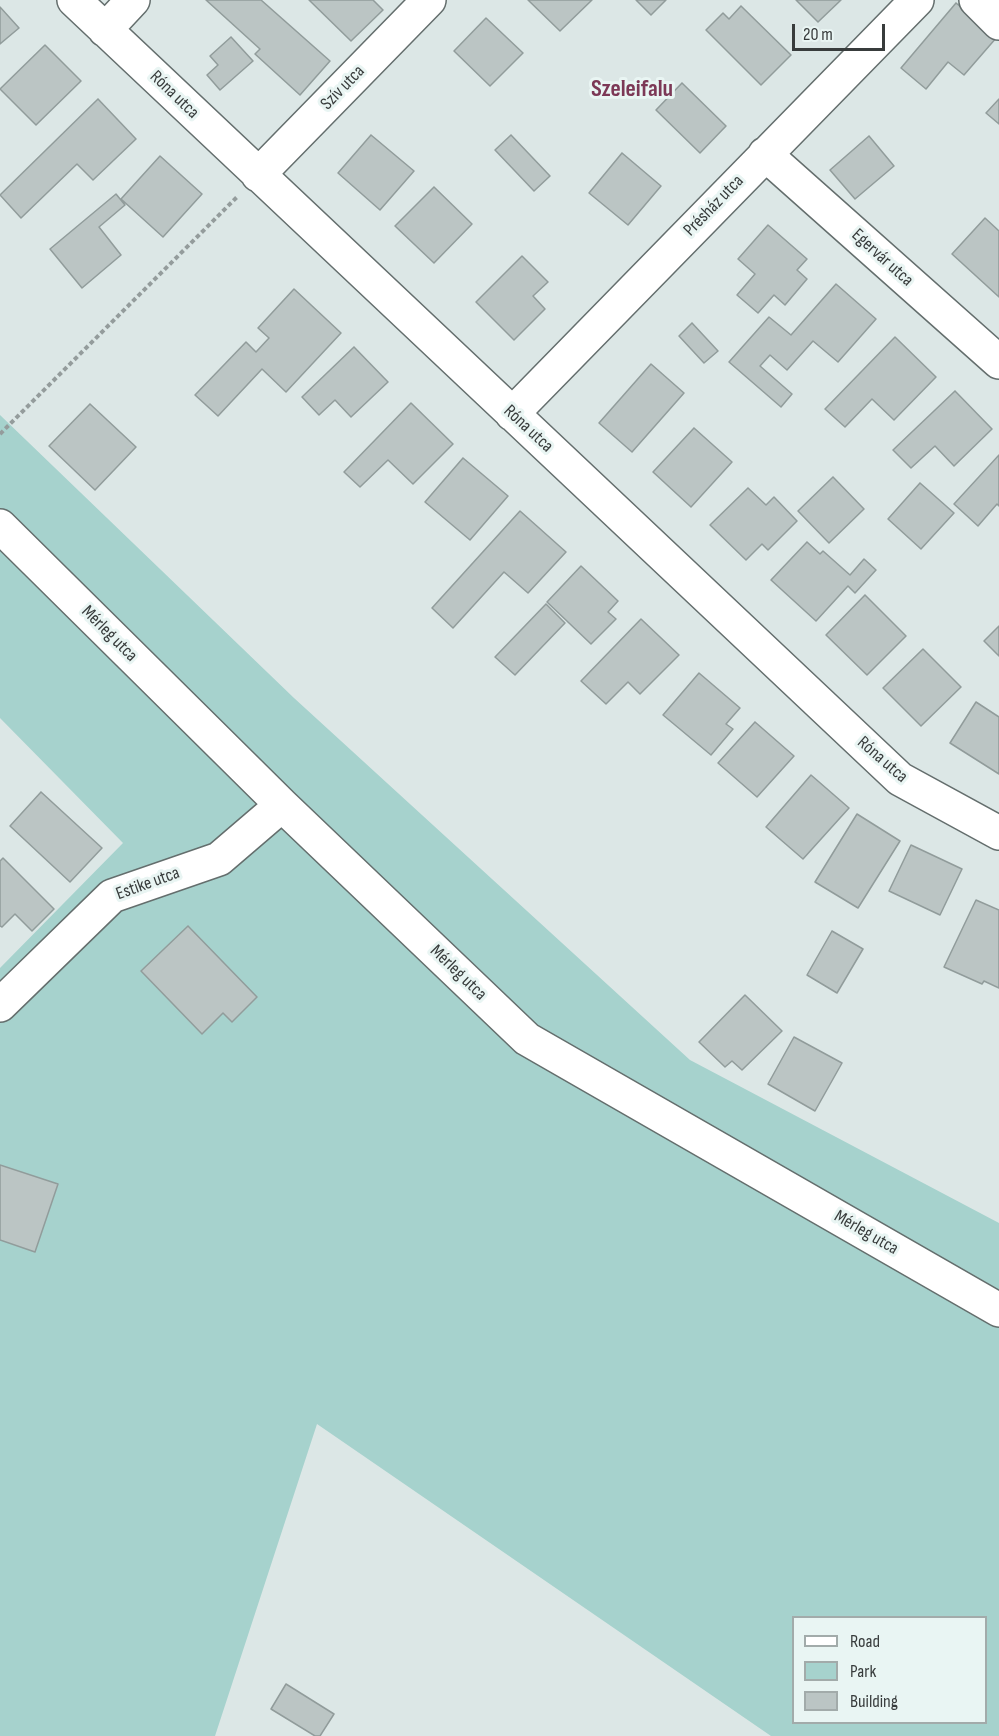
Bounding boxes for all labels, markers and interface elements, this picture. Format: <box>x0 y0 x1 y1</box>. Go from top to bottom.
scale bar <box>795 12 888 50</box>
text: 20 m <box>803 24 833 45</box>
street label: Szív utca <box>316 61 370 115</box>
street label: Róna utca <box>145 66 203 124</box>
district label: Szeleifalu <box>591 76 673 104</box>
street label: Présház utca <box>680 171 748 241</box>
street label: Egervár utca <box>847 225 917 291</box>
street label: Róna utca <box>499 401 557 457</box>
street label: Mérleg utca <box>76 601 142 667</box>
street label: Róna utca <box>852 732 912 788</box>
street label: Estike utca <box>113 863 183 905</box>
street label: Mérleg utca <box>425 941 491 1005</box>
street label: Mérleg utca <box>830 1206 902 1260</box>
legend <box>792 1616 987 1724</box>
text: Road <box>850 1631 880 1652</box>
text: Park <box>850 1661 876 1682</box>
text: Building <box>850 1691 898 1712</box>

